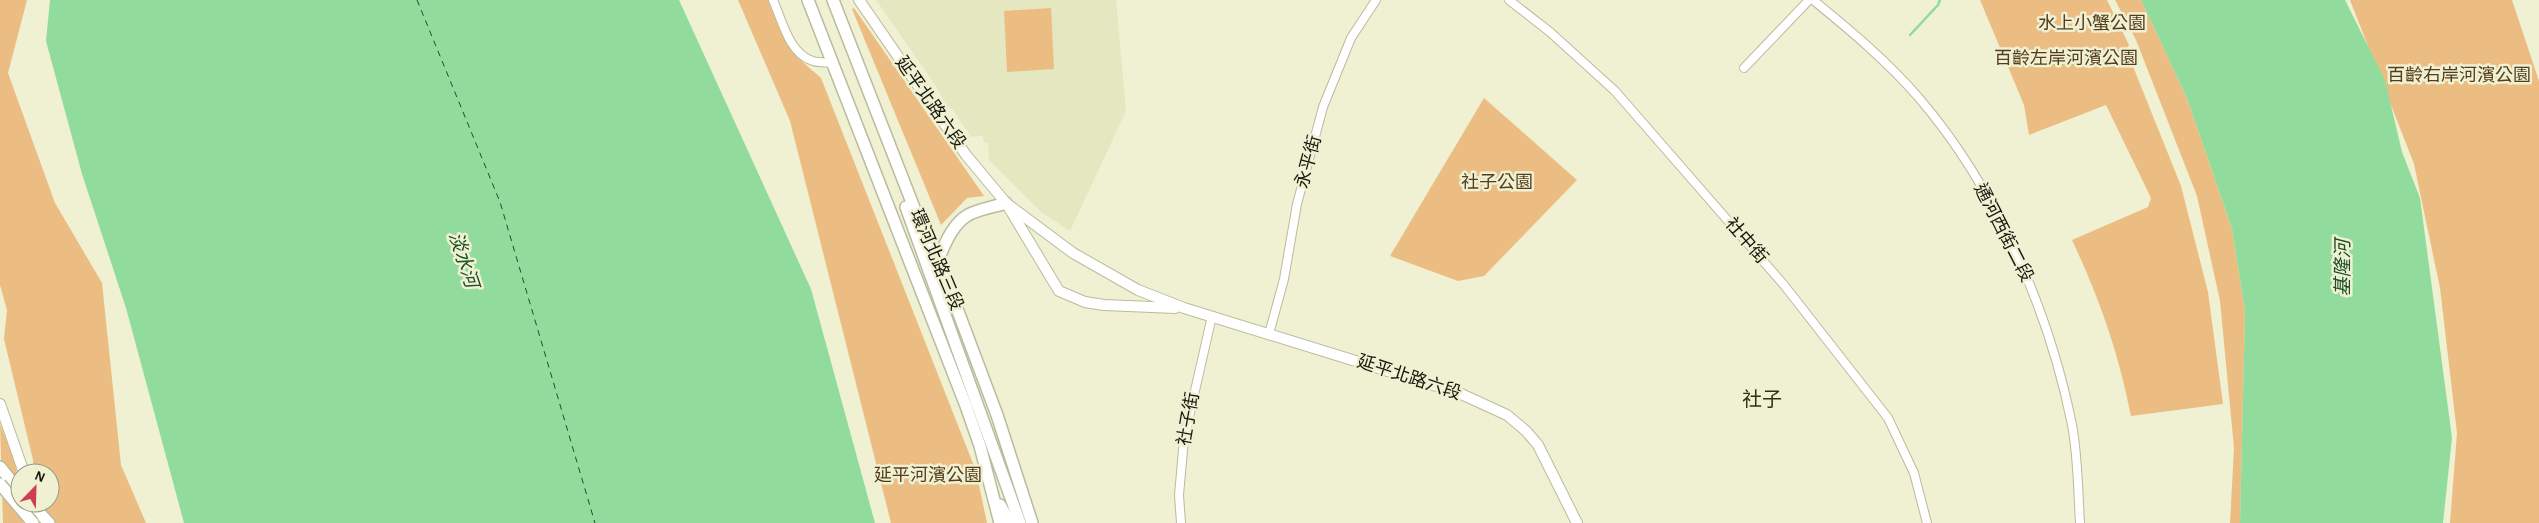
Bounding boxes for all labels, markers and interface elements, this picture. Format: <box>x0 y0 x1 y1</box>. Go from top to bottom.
park label: 水上小蟹公園 <box>2038 13 2146 33</box>
park label: 百齡左岸河濱公園 <box>1994 48 2138 68</box>
street label: 延平北路六段 <box>892 52 970 152</box>
park label: 百齡右岸河濱公園 <box>2387 65 2531 85</box>
street label: 永平街 <box>1291 133 1325 190</box>
park label: 社子公園 <box>1461 172 1533 192</box>
street label: 通河西街二段 <box>1970 180 2037 285</box>
street label: 環河北路三段 <box>907 206 967 313</box>
street label: 社中街 <box>1721 213 1772 267</box>
water label: 淡水河 <box>445 230 483 294</box>
water label: 基隆河 <box>2333 236 2353 297</box>
street label: 延平北路六段 <box>1355 351 1464 403</box>
district label: 社子 <box>1742 389 1782 410</box>
street label: 社子街 <box>1173 391 1203 447</box>
north arrow <box>10 463 60 513</box>
park label: 延平河濱公園 <box>874 465 982 485</box>
text: N <box>32 469 47 485</box>

